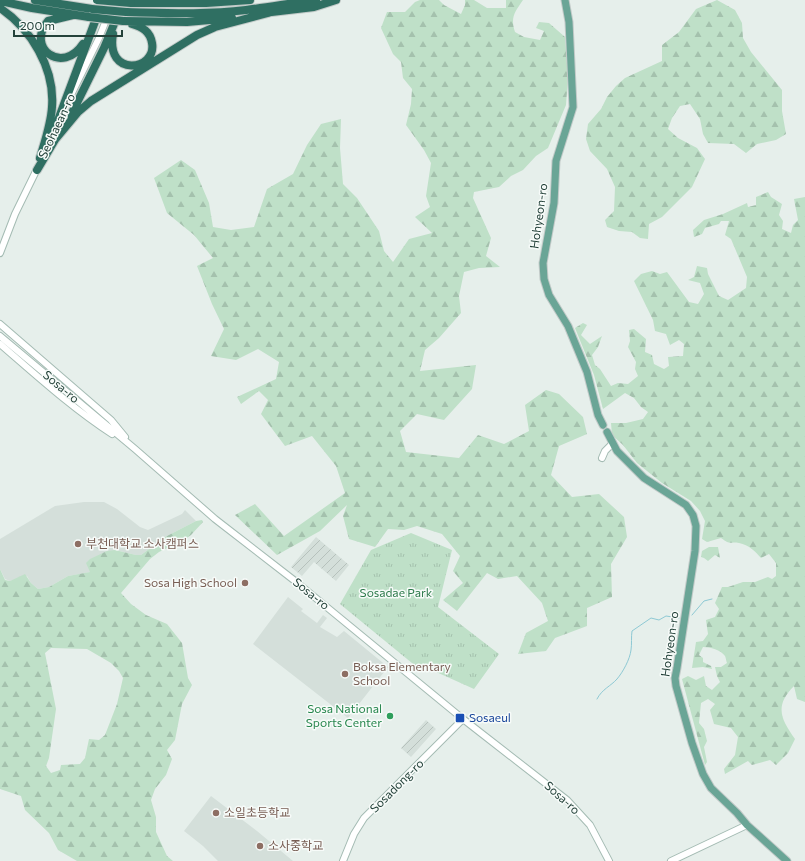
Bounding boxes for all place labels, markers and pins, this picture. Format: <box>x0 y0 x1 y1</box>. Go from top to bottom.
place label: 부천대학교 소사캠퍼스 <box>86 536 199 550</box>
marker: 부천대학교 소사캠퍼스 <box>73 539 83 549</box>
place label: Sosa High School <box>144 575 237 589</box>
marker: Sosa High School <box>240 578 250 588</box>
place label: Boksa Elementary School <box>353 659 451 687</box>
marker: Boksa Elementary School <box>340 669 350 679</box>
place label: Sosa National Sports Center <box>306 701 382 729</box>
place label: Sosaeul <box>469 710 511 724</box>
marker: Sosa National Sports Center <box>385 711 395 721</box>
marker: Sosaeul <box>454 712 466 724</box>
place label: 소일초등학교 <box>224 805 290 819</box>
marker: 소일초등학교 <box>211 808 221 818</box>
place label: 소사중학교 <box>268 838 323 852</box>
marker: 소사중학교 <box>255 841 265 851</box>

